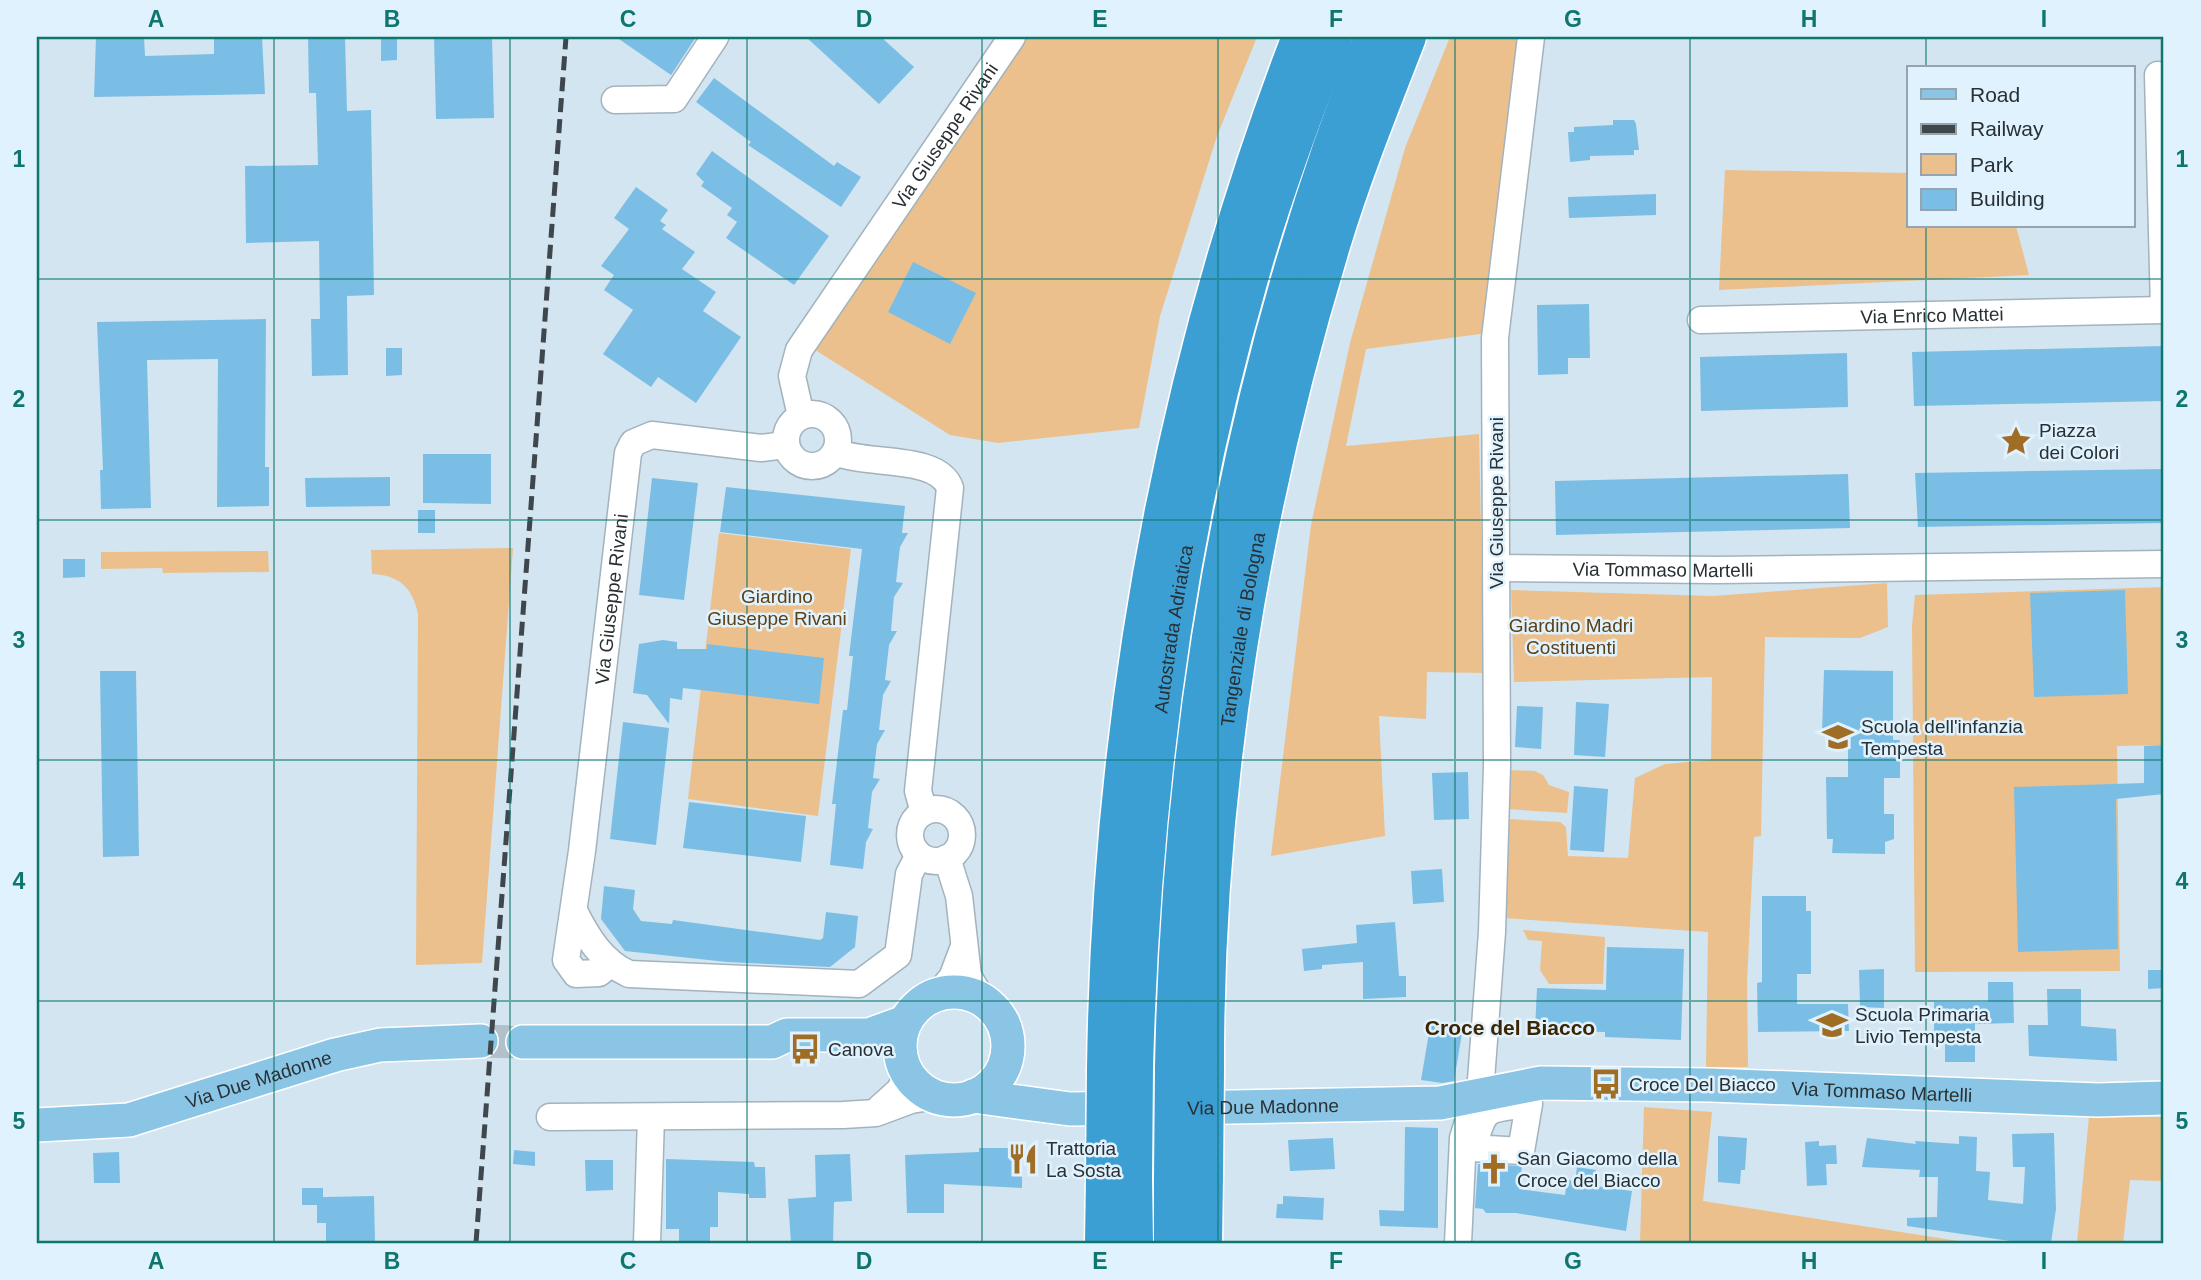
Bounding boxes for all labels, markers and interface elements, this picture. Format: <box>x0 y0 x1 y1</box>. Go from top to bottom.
text: A <box>148 6 164 32</box>
text: B <box>384 6 400 32</box>
text: C <box>620 6 636 32</box>
text: D <box>856 6 872 32</box>
text: E <box>1092 6 1108 32</box>
text: F <box>1329 6 1343 32</box>
text: G <box>1564 6 1582 32</box>
text: H <box>1801 6 1817 32</box>
text: I <box>2041 6 2047 32</box>
street label: Via Giuseppe Rivani <box>888 59 1002 213</box>
legend <box>1907 66 2134 228</box>
text: Road <box>1970 83 2020 106</box>
text: Railway <box>1970 117 2044 140</box>
text: 1 <box>13 146 26 172</box>
text: 1 <box>2176 146 2189 172</box>
text: Park <box>1970 153 2014 176</box>
text: Building <box>1970 187 2045 210</box>
street label: Via Enrico Mattei <box>1860 303 2004 328</box>
text: 2 <box>13 386 25 412</box>
text: 2 <box>2176 386 2188 412</box>
street label: Via Giuseppe Rivani <box>1486 417 1507 589</box>
place label: Piazza dei Colori <box>2039 420 2119 463</box>
place icon: Piazza dei Colori <box>1999 424 2033 458</box>
street label: Via Giuseppe Rivani <box>591 513 632 686</box>
street label: Tangenziale di Bologna <box>1217 530 1269 728</box>
street label: Autostrada Adriatica <box>1150 543 1197 715</box>
street label: Via Tommaso Martelli <box>1572 559 1754 581</box>
park label: Giardino Giuseppe Rivani <box>707 586 847 629</box>
park label: Giardino Madri Costituenti <box>1509 615 1633 658</box>
text: 3 <box>13 627 25 653</box>
text: 3 <box>2176 627 2188 653</box>
place label: Scuola dell'infanzia Tempesta <box>1861 716 2023 759</box>
school or university icon: Scuola dell'infanzia Tempesta <box>1821 720 1855 754</box>
text: 4 <box>13 868 26 894</box>
text: 4 <box>2176 868 2189 894</box>
place label: Scuola Primaria Livio Tempesta <box>1855 1004 1990 1047</box>
school or university icon: Scuola Primaria Livio Tempesta <box>1815 1008 1849 1042</box>
district label: Croce del Biacco <box>1425 1016 1595 1039</box>
bus stop icon: Canova <box>788 1032 822 1066</box>
place label: Canova <box>828 1039 894 1060</box>
street label: Via Due Madonne <box>183 1047 334 1112</box>
bus stop icon: Croce Del Biacco <box>1589 1067 1623 1101</box>
place label: Croce Del Biacco <box>1629 1074 1776 1095</box>
street label: Via Tommaso Martelli <box>1791 1078 1973 1106</box>
street label: Via Due Madonne <box>1187 1095 1339 1119</box>
text: 5 <box>13 1108 26 1134</box>
text: 5 <box>2176 1108 2189 1134</box>
place label: Trattoria La Sosta <box>1046 1138 1121 1181</box>
restaurant icon: Trattoria La Sosta <box>1006 1142 1040 1176</box>
place label: San Giacomo della Croce del Biacco <box>1517 1148 1678 1191</box>
church icon: San Giacomo della Croce del Biacco <box>1477 1152 1511 1186</box>
text: A <box>148 1248 164 1274</box>
text: B <box>384 1248 400 1274</box>
text: C <box>620 1248 636 1274</box>
text: D <box>856 1248 872 1274</box>
text: E <box>1092 1248 1108 1274</box>
text: F <box>1329 1248 1343 1274</box>
text: G <box>1564 1248 1582 1274</box>
text: H <box>1801 1248 1817 1274</box>
text: I <box>2041 1248 2047 1274</box>

